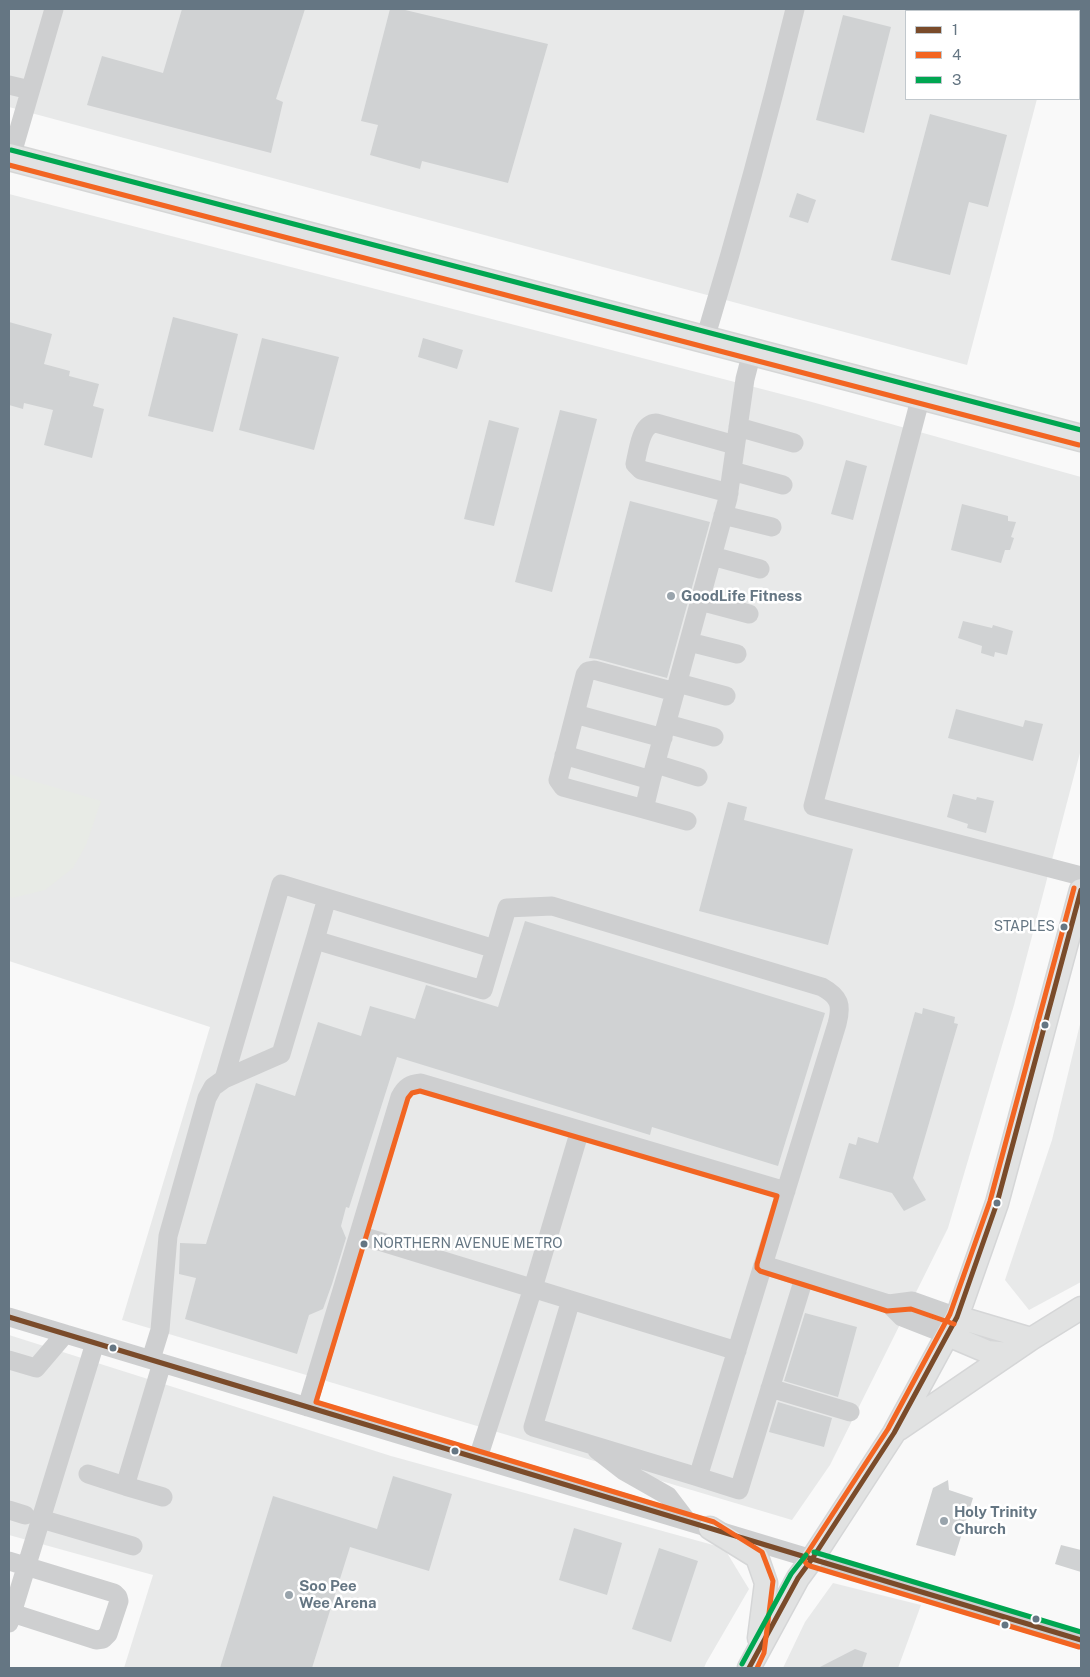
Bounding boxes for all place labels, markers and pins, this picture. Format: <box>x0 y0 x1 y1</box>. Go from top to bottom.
place label: GoodLife Fitness <box>681 587 802 605</box>
marker: GoodLife Fitness <box>665 590 677 602</box>
place label: STAPLES <box>994 919 1055 935</box>
marker: STAPLES <box>1059 922 1069 932</box>
unlabelled marker <box>1040 1020 1050 1030</box>
unlabelled marker <box>992 1198 1002 1208</box>
place label: NORTHERN AVENUE METRO <box>373 1236 563 1252</box>
marker: NORTHERN AVENUE METRO <box>359 1239 369 1249</box>
unlabelled marker <box>108 1343 118 1353</box>
unlabelled marker <box>450 1446 460 1456</box>
place label: Holy Trinity Church <box>954 1503 1037 1538</box>
marker: Holy Trinity Church <box>938 1515 950 1527</box>
place label: Soo Pee Wee Arena <box>299 1577 376 1612</box>
marker: Soo Pee Wee Arena <box>283 1589 295 1601</box>
unlabelled marker <box>1031 1614 1041 1624</box>
unlabelled marker <box>1000 1620 1010 1630</box>

